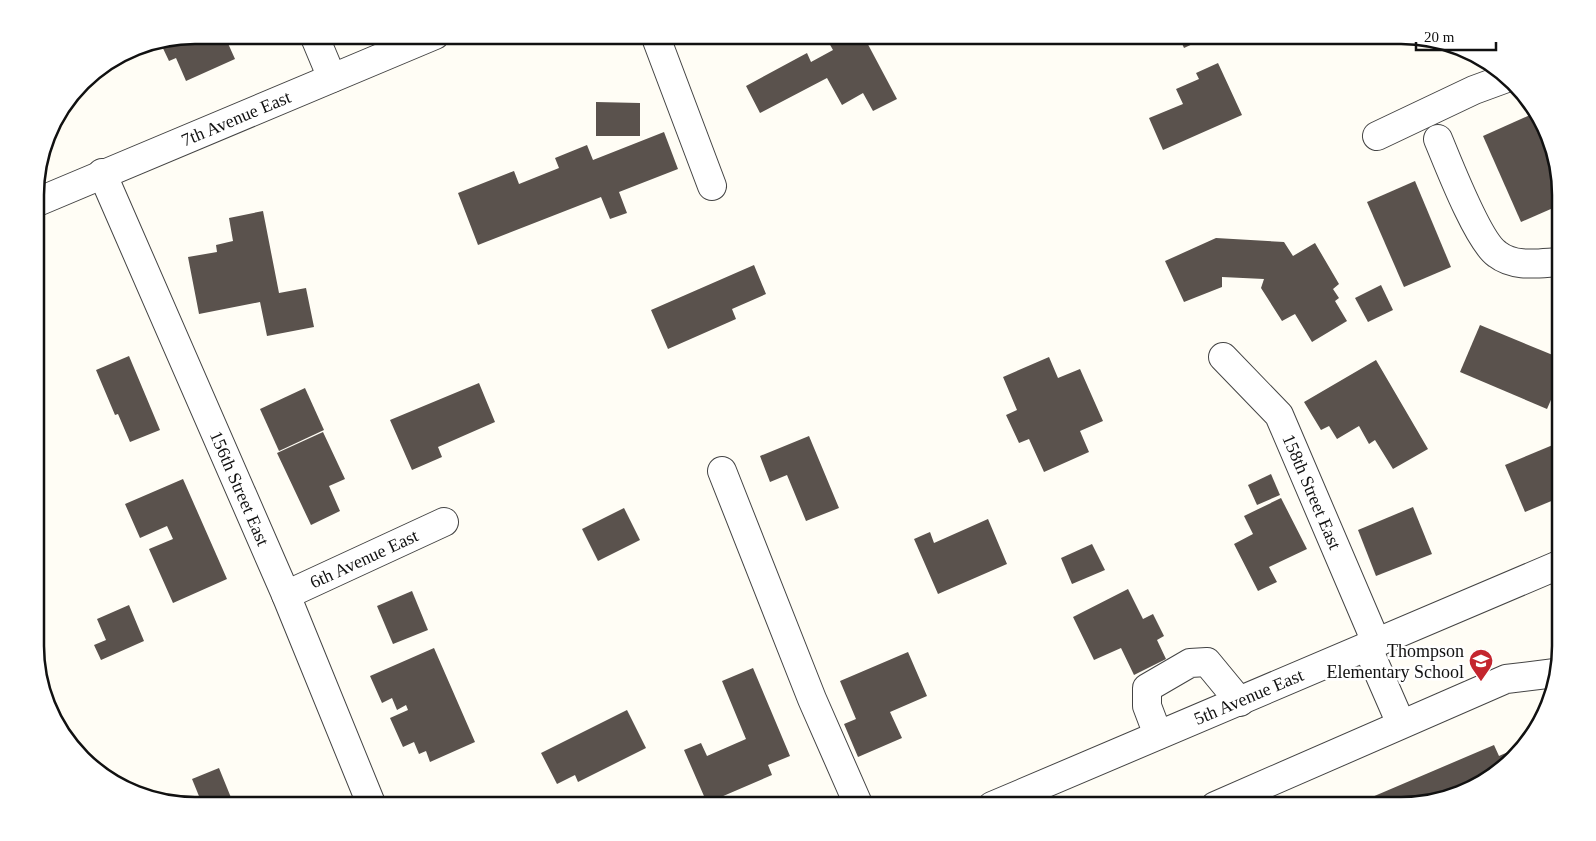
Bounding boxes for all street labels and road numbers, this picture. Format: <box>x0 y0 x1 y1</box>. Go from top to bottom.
street label: 7th Avenue East <box>178 87 294 150</box>
street label: 156th Street East <box>206 428 273 549</box>
street label: 158th Street East <box>1278 431 1345 552</box>
street label: 6th Avenue East <box>307 525 421 592</box>
street label: 5th Avenue East <box>1191 665 1306 729</box>

